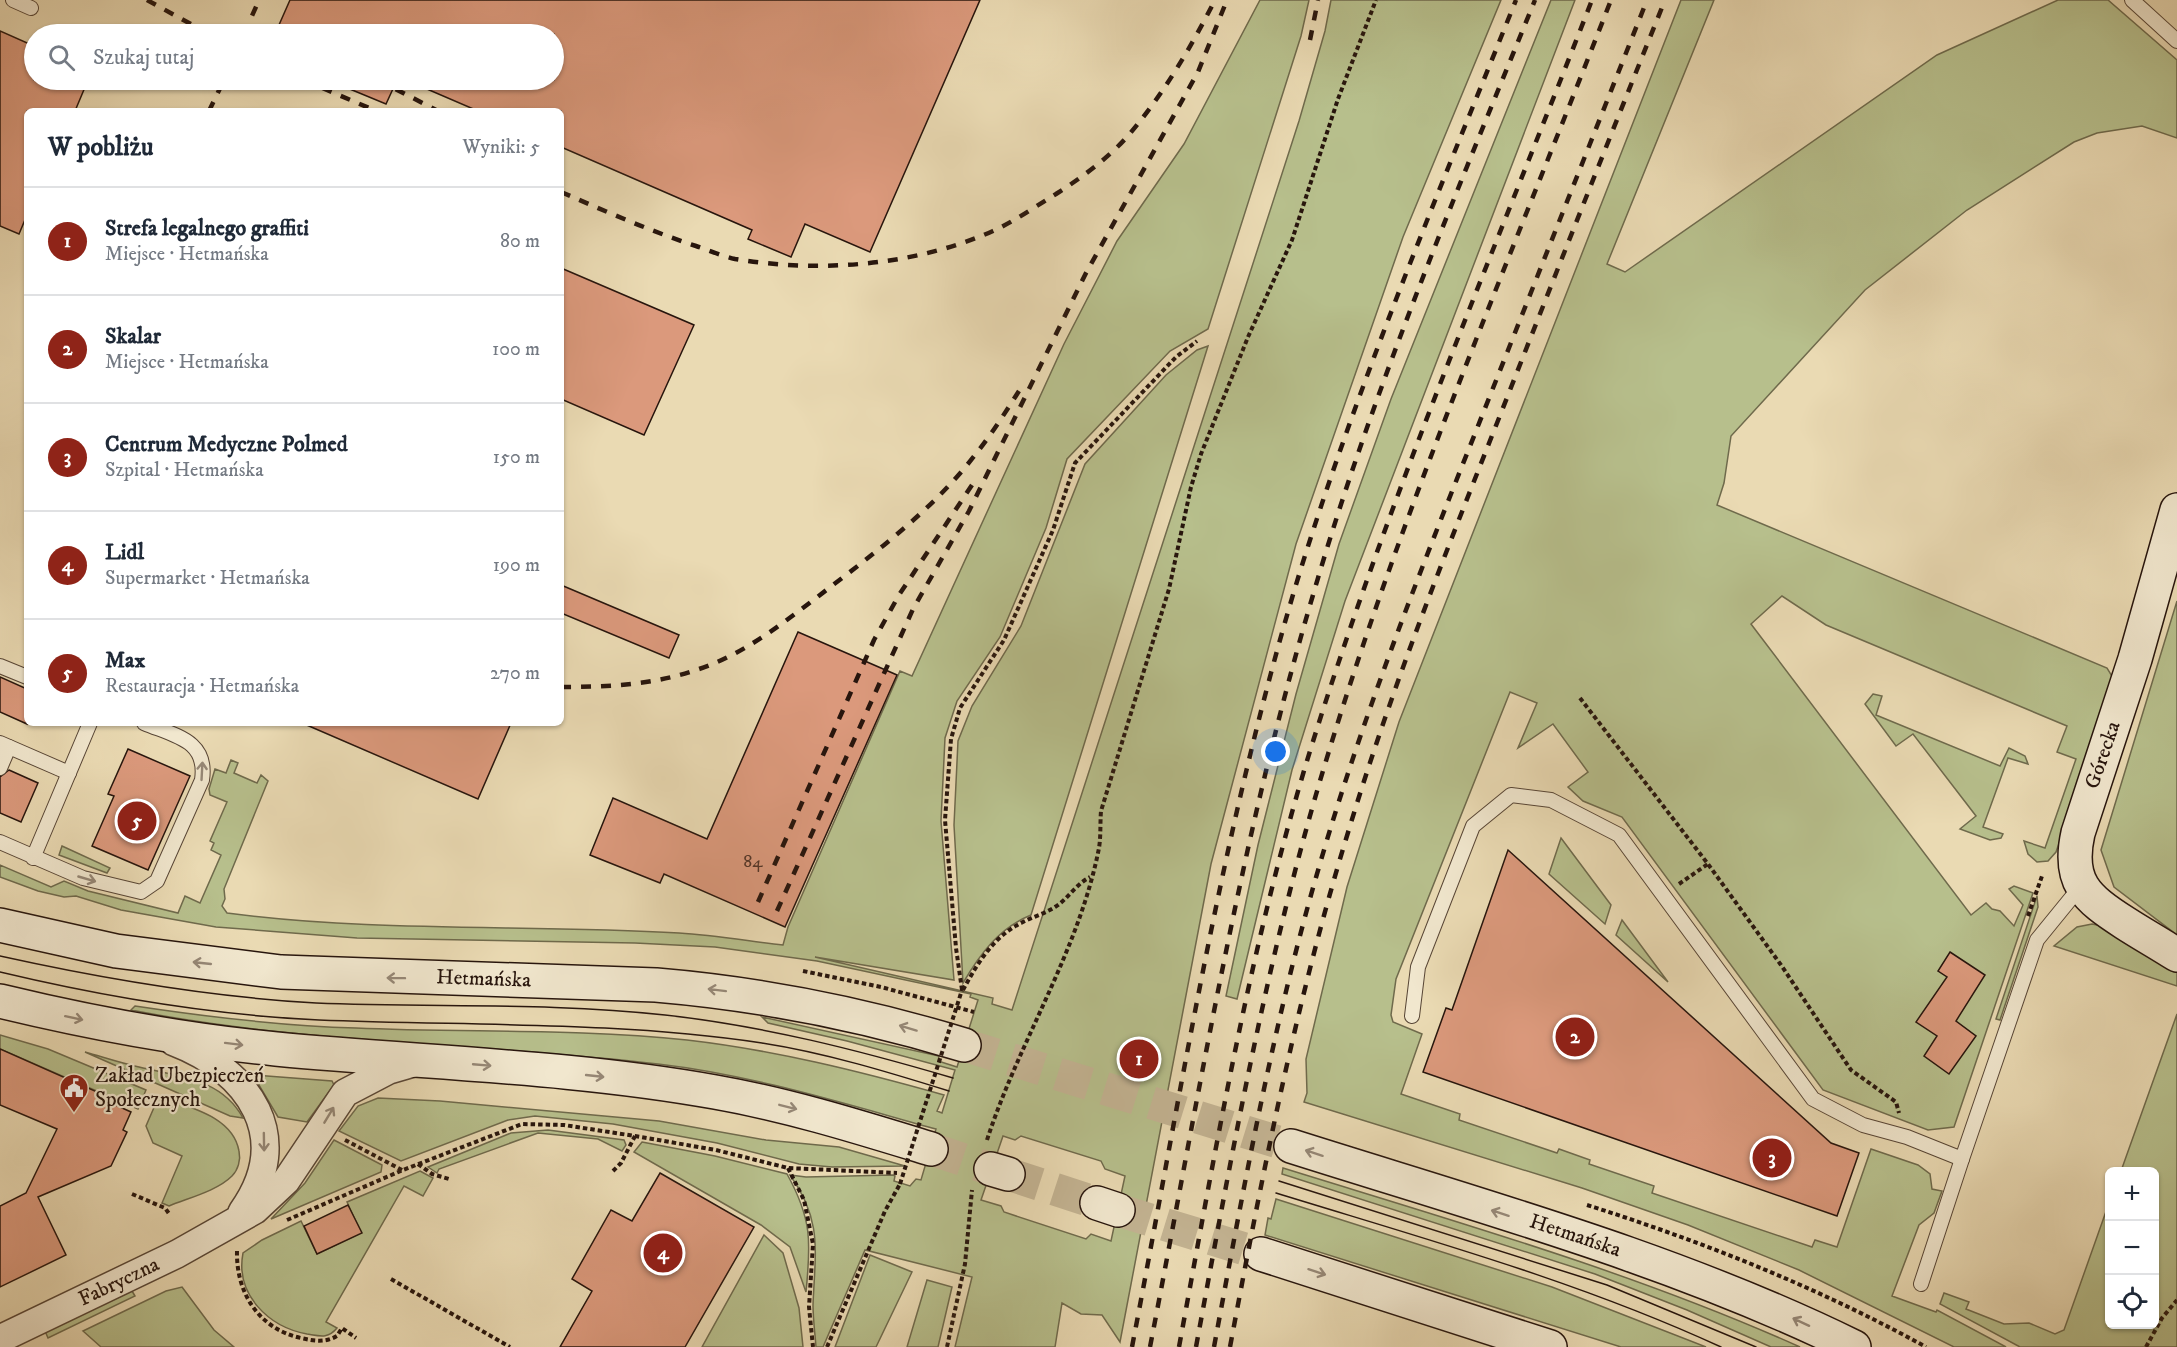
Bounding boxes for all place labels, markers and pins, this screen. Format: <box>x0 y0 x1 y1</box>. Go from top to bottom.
pin: 5 <box>118 798 156 844</box>
pin: 2 <box>1556 1014 1594 1060</box>
pin: 1 <box>1120 1036 1158 1082</box>
place label: Zakład Ubezpieczeń Społecznych <box>95 1063 264 1113</box>
public building icon: Zakład Ubezpieczeń Społecznych <box>58 1072 90 1114</box>
pin: 3 <box>1752 1136 1792 1180</box>
pin: 4 <box>644 1230 682 1276</box>

